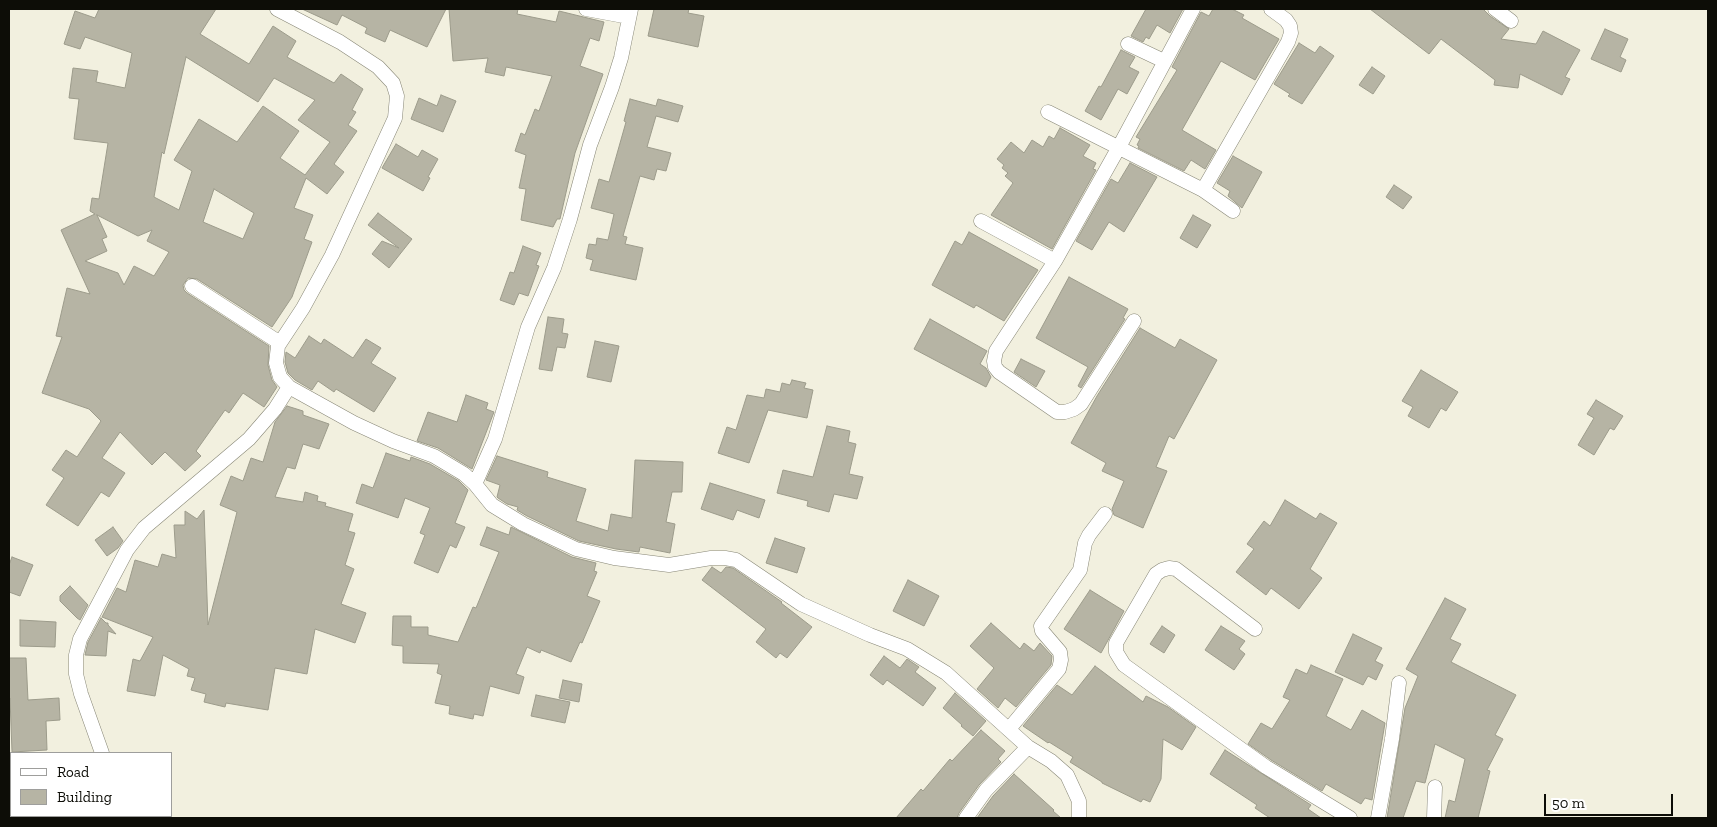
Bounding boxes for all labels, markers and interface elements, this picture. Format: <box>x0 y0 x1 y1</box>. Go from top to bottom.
legend <box>10 752 172 817</box>
text: Road <box>57 763 89 781</box>
scale bar <box>1547 784 1676 816</box>
text: Building <box>57 788 112 806</box>
text: 50 m <box>1552 794 1585 812</box>

